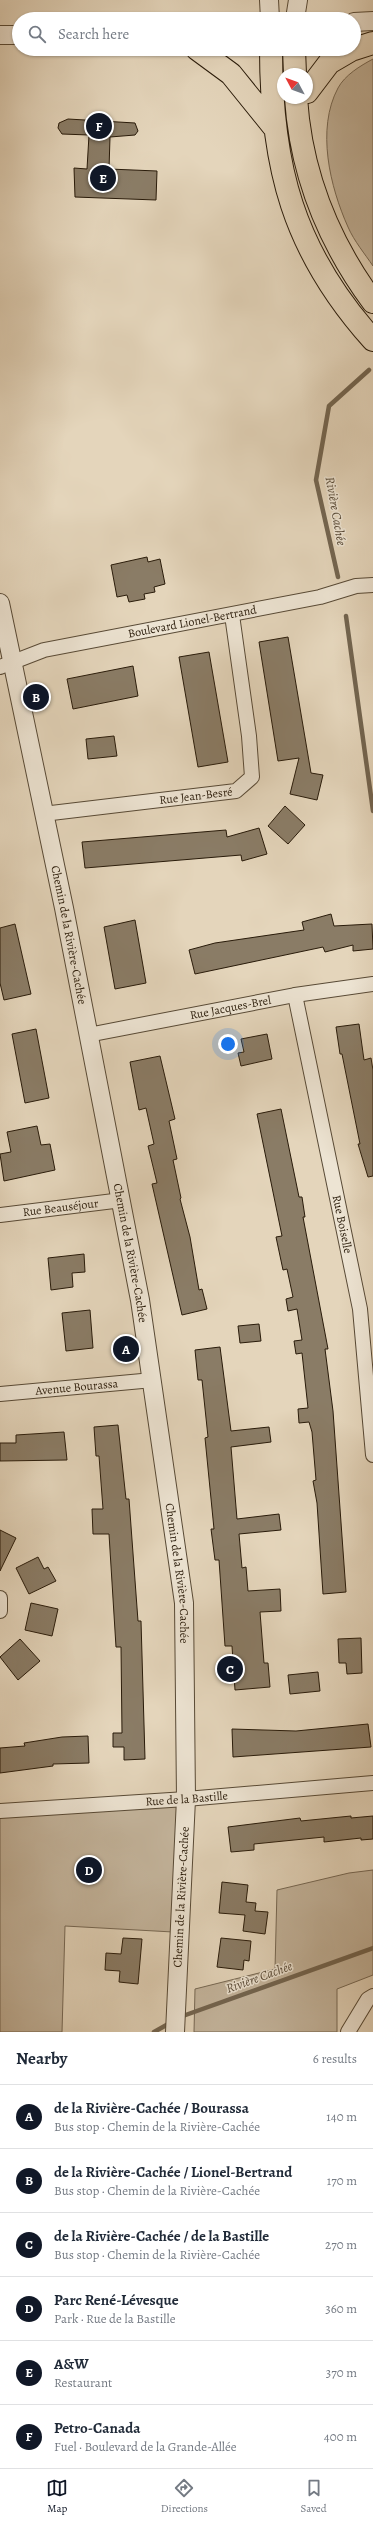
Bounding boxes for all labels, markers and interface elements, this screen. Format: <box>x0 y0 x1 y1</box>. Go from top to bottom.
search box <box>12 12 361 56</box>
icon: search <box>26 23 48 45</box>
text: Search here <box>58 24 129 44</box>
north arrow <box>277 68 313 104</box>
pin: F <box>86 111 112 141</box>
pin: E <box>90 163 116 193</box>
water label: Rivière Cachée <box>322 475 350 547</box>
street label: Boulevard Lionel-Bertrand <box>126 601 258 642</box>
pin: B <box>23 682 49 712</box>
street label: Rue Jean-Besré <box>158 783 233 808</box>
street label: Chemin de la Rivière-Cachée <box>47 864 91 1006</box>
street label: Rue Jacques-Brel <box>188 992 272 1023</box>
your location <box>218 1034 238 1054</box>
street label: Chemin de la Rivière-Cachée <box>110 1182 151 1324</box>
street label: Rue Boiselle <box>329 1194 356 1255</box>
street label: Rue Beauséjour <box>22 1195 100 1220</box>
pin: A <box>113 1334 139 1364</box>
street label: Avenue Bourassa <box>34 1375 119 1399</box>
street label: Chemin de la Rivière-Cachée <box>162 1502 192 1644</box>
pin: C <box>217 1654 243 1684</box>
street label: Rue de la Bastille <box>145 1787 228 1810</box>
street label: Chemin de la Rivière-Cachée <box>169 1826 193 1968</box>
pin: D <box>76 1855 102 1885</box>
water label: Rivière Cachée <box>223 1957 295 1997</box>
text: Nearby <box>16 2047 67 2070</box>
text: 6 results <box>313 2050 357 2067</box>
text: de la Rivière-Cachée / Bourassa <box>54 2098 249 2118</box>
text: A <box>25 2108 33 2125</box>
text: 140 m <box>326 2108 357 2125</box>
text: Bus stop · Chemin de la Rivière-Cachée <box>54 2118 260 2135</box>
text: de la Rivière-Cachée / Lionel-Bertrand <box>54 2162 292 2182</box>
text: B <box>25 2172 33 2189</box>
text: 170 m <box>327 2172 357 2189</box>
text: Bus stop · Chemin de la Rivière-Cachée <box>54 2182 260 2199</box>
text: de la Rivière-Cachée / de la Bastille <box>54 2226 269 2246</box>
text: C <box>25 2236 33 2253</box>
text: 270 m <box>325 2236 357 2253</box>
text: Bus stop · Chemin de la Rivière-Cachée <box>54 2246 260 2263</box>
text: Parc René-Lévesque <box>54 2290 179 2310</box>
text: D <box>24 2300 34 2317</box>
text: 360 m <box>325 2300 357 2317</box>
text: Park · Rue de la Bastille <box>54 2310 175 2327</box>
text: A&W <box>54 2354 89 2374</box>
text: E <box>25 2364 33 2381</box>
text: 370 m <box>326 2364 357 2381</box>
text: Restaurant <box>54 2374 112 2391</box>
text: Petro-Canada <box>54 2418 141 2438</box>
text: F <box>26 2428 32 2445</box>
text: 400 m <box>324 2428 357 2445</box>
text: Fuel · Boulevard de la Grande-Allée <box>54 2438 237 2455</box>
tab: Map <box>46 2477 68 2516</box>
tab: Directions <box>161 2477 208 2516</box>
tab: Saved <box>301 2477 327 2516</box>

